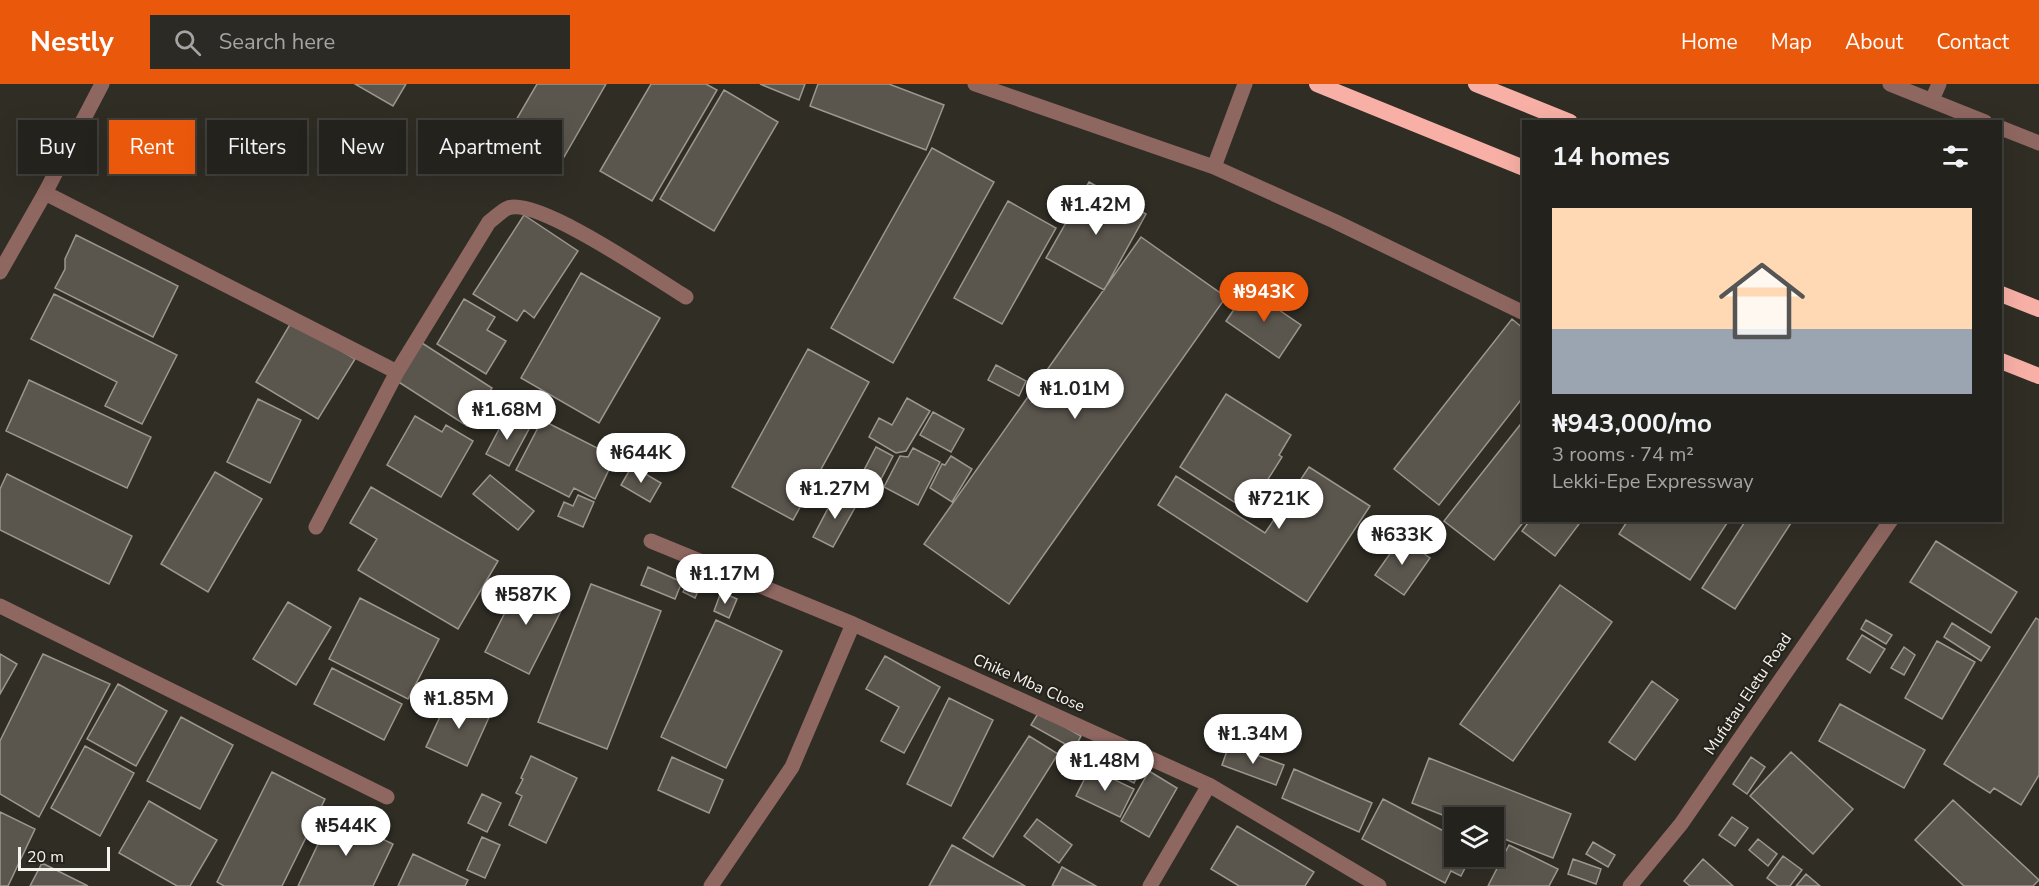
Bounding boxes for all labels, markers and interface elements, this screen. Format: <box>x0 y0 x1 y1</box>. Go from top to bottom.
search box <box>150 15 570 69</box>
text: Nestly <box>30 23 114 61</box>
icon: search <box>171 26 204 59</box>
text: Search here <box>219 27 335 57</box>
text: Home <box>1681 28 1738 56</box>
text: Map <box>1771 28 1812 56</box>
text: About <box>1845 28 1903 56</box>
text: Contact <box>1936 28 2009 56</box>
chip: Buy <box>18 120 97 174</box>
chip: Rent <box>109 120 195 174</box>
chip: Filters <box>207 120 307 174</box>
chip: New <box>319 120 406 174</box>
chip: Apartment <box>418 120 562 174</box>
text: 14 homes <box>1552 139 1670 174</box>
icon: filters <box>1939 140 1972 173</box>
pin: ₦1.42M <box>1047 185 1145 236</box>
text: ₦1.42M <box>1061 191 1131 218</box>
icon: home <box>1708 247 1816 355</box>
pin: ₦943K <box>1222 272 1306 323</box>
text: ₦943K <box>1233 278 1295 305</box>
pin: ₦1.01M <box>1026 369 1124 420</box>
text: ₦1.01M <box>1040 375 1110 402</box>
pin: ₦1.68M <box>458 390 556 441</box>
text: ₦1.68M <box>472 396 542 423</box>
text: ₦943,000/mo <box>1552 406 1712 441</box>
pin: ₦644K <box>599 433 683 484</box>
text: ₦644K <box>610 439 672 466</box>
text: 3 rooms · 74 m² <box>1552 441 1694 468</box>
text: Lekki-Epe Expressway <box>1552 468 1754 495</box>
pin: ₦1.27M <box>786 469 884 520</box>
text: ₦1.27M <box>800 475 870 502</box>
pin: ₦721K <box>1237 479 1321 530</box>
text: ₦721K <box>1248 485 1310 512</box>
pin: ₦633K <box>1360 515 1444 566</box>
text: ₦633K <box>1371 521 1433 548</box>
pin: ₦1.17M <box>676 554 774 605</box>
text: ₦1.17M <box>690 560 760 587</box>
pin: ₦587K <box>484 575 568 626</box>
text: ₦587K <box>495 581 557 608</box>
street label: Mufutau Eletu Road <box>1699 629 1797 759</box>
street label: Chike Mba Close <box>970 649 1088 717</box>
pin: ₦1.85M <box>410 679 508 730</box>
text: ₦1.85M <box>424 685 494 712</box>
pin: ₦1.34M <box>1204 714 1302 765</box>
text: ₦1.34M <box>1218 720 1288 747</box>
pin: ₦1.48M <box>1056 741 1154 792</box>
text: ₦1.48M <box>1070 747 1140 774</box>
pin: ₦544K <box>304 806 388 857</box>
map controls <box>1444 807 1504 867</box>
button: layers <box>1444 807 1504 867</box>
text: ₦544K <box>315 812 377 839</box>
scale bar <box>18 844 110 872</box>
text: 20 m <box>27 846 64 868</box>

